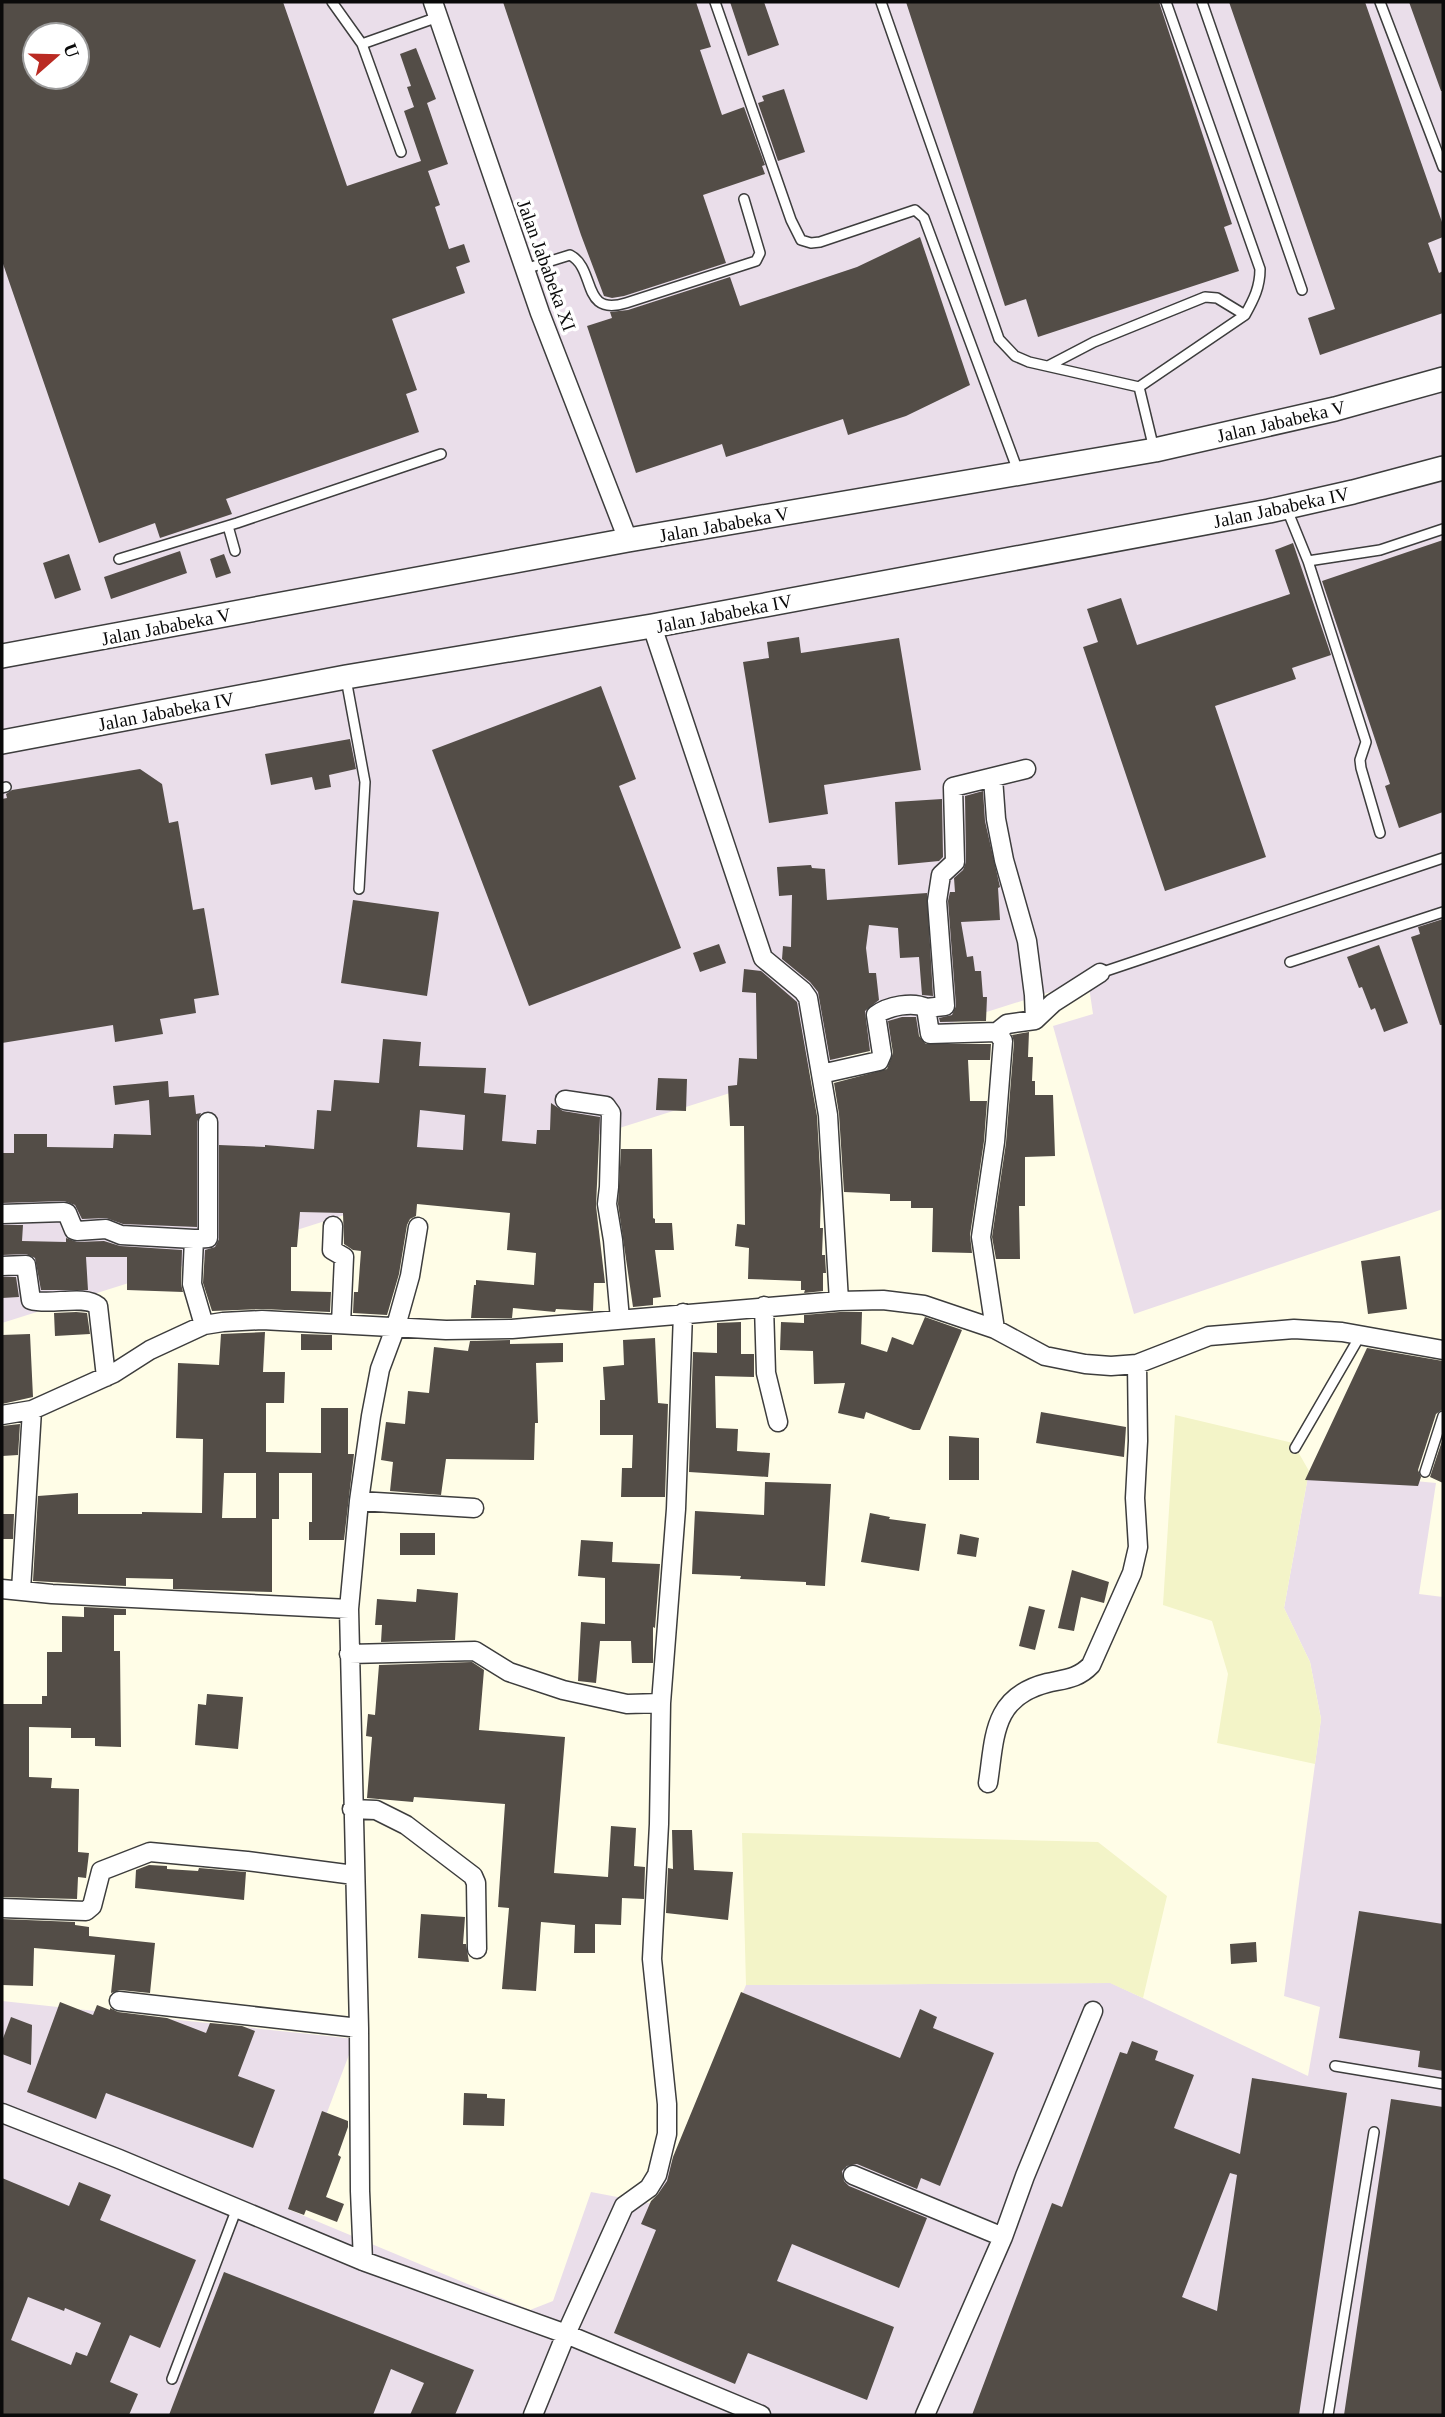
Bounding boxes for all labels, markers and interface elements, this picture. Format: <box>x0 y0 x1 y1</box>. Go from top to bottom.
north arrow <box>21 21 91 91</box>
text: U <box>59 40 84 61</box>
street label: Jalan Jababeka XI <box>513 197 580 334</box>
street label: Jalan Jababeka V <box>1215 396 1348 447</box>
street label: Jalan Jababeka IV <box>1211 483 1351 532</box>
street label: Jalan Jababeka V <box>657 503 791 546</box>
street label: Jalan Jababeka IV <box>654 590 794 637</box>
street label: Jalan Jababeka V <box>100 604 233 649</box>
street label: Jalan Jababeka IV <box>96 688 236 735</box>

